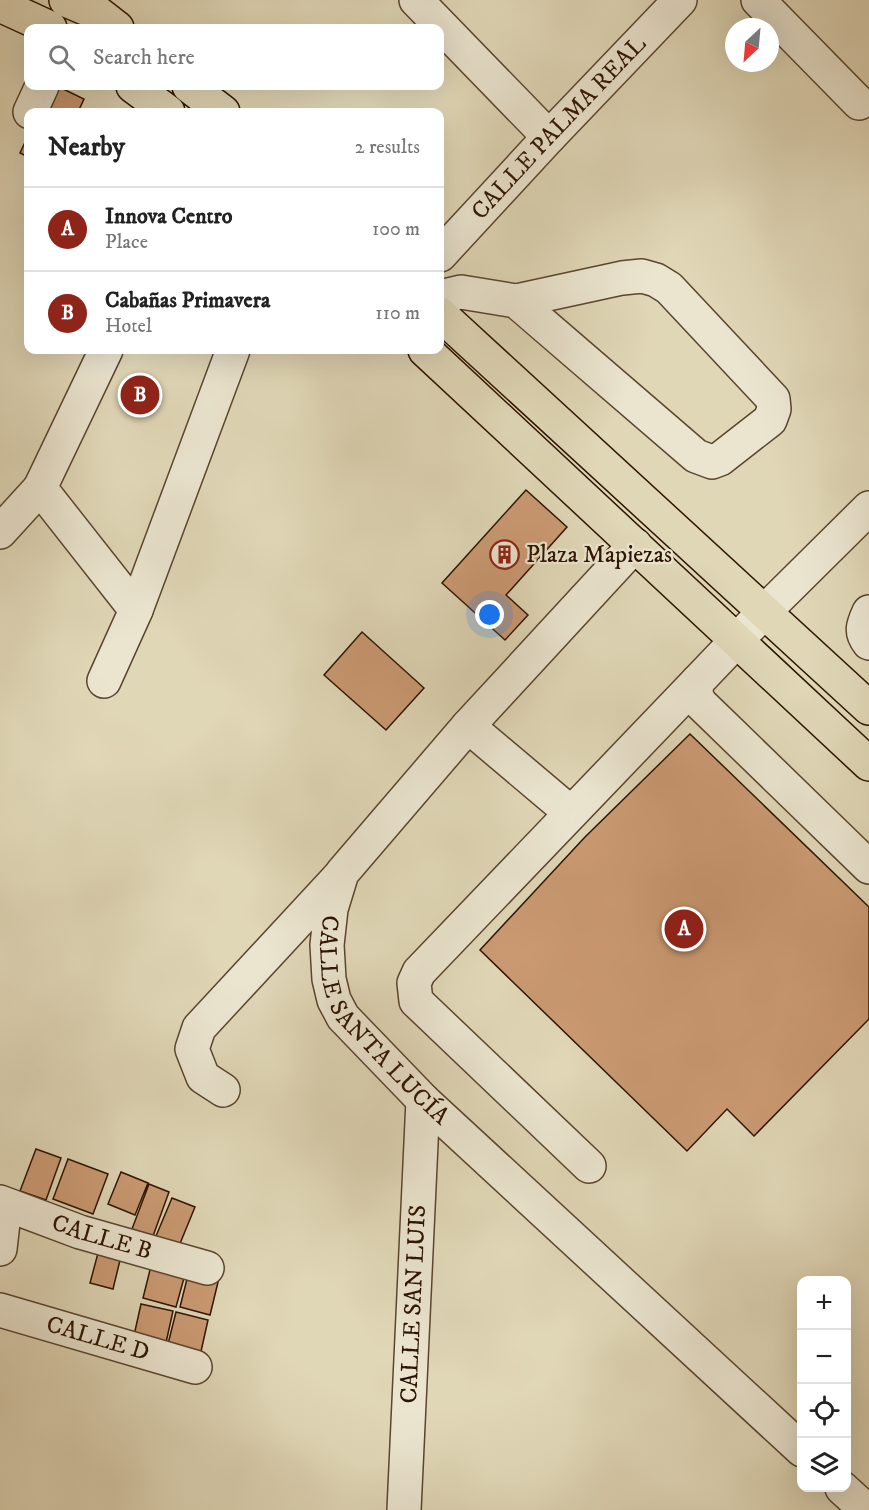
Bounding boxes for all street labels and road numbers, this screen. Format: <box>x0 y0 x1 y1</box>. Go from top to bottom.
street label: CALLE PALMA REAL <box>465 30 653 226</box>
street label: CALLE SANTA LUCÍA <box>312 914 456 1132</box>
street label: CALLE SAN LUIS <box>394 1204 433 1404</box>
street label: CALLE B <box>48 1208 155 1267</box>
street label: CALLE D <box>43 1309 153 1368</box>

